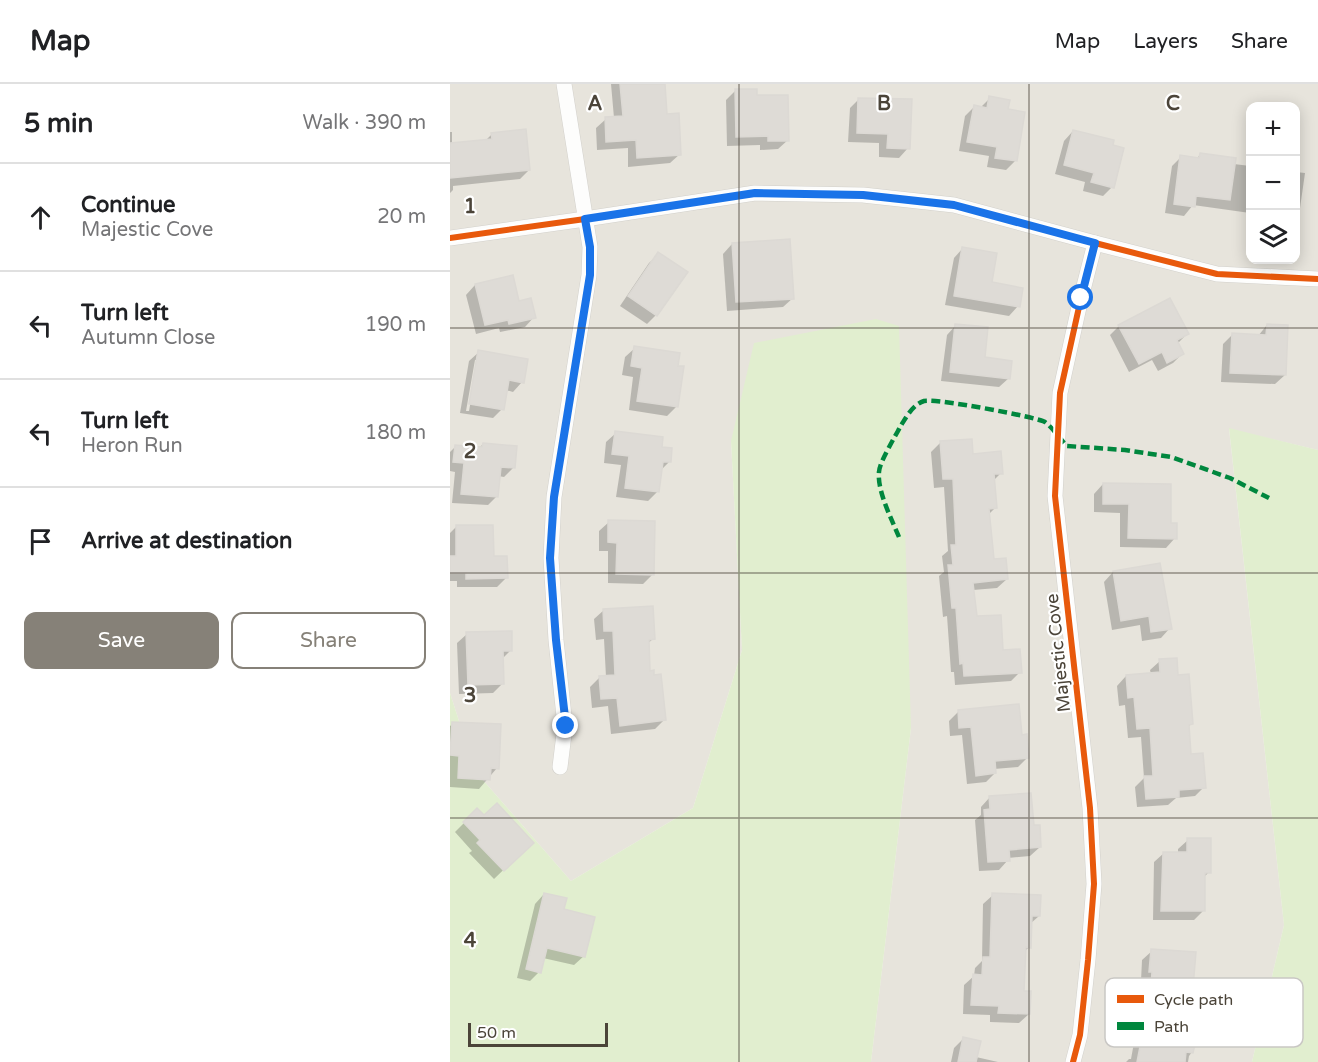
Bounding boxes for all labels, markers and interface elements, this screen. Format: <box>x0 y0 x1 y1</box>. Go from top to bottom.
text: Map <box>30 24 90 58</box>
text: Map <box>1055 29 1100 54</box>
text: Layers <box>1133 29 1198 54</box>
text: Share <box>1231 29 1288 54</box>
text: A <box>588 92 603 116</box>
text: B <box>877 92 891 116</box>
text: C <box>1166 92 1180 116</box>
map controls <box>1246 102 1300 264</box>
button: + <box>1246 102 1300 156</box>
text: 5 min <box>24 108 93 139</box>
text: Walk · 390 m <box>303 111 426 135</box>
button: − <box>1246 156 1300 210</box>
text: Continue <box>81 192 176 218</box>
text: 1 <box>464 195 476 219</box>
icon: ahead <box>24 201 57 234</box>
text: 20 m <box>377 205 426 229</box>
button: layers <box>1246 210 1300 264</box>
text: Majestic Cove <box>81 218 213 242</box>
route start <box>1067 284 1093 310</box>
text: Turn left <box>81 300 169 326</box>
icon: left <box>24 309 57 342</box>
text: 190 m <box>365 313 426 337</box>
text: Autumn Close <box>81 326 215 350</box>
text: Turn left <box>81 408 169 434</box>
icon: left <box>24 417 57 450</box>
text: 180 m <box>365 421 426 445</box>
text: Heron Run <box>81 434 183 458</box>
text: 2 <box>464 440 476 464</box>
icon: arrive <box>24 525 57 558</box>
text: Arrive at destination <box>81 528 292 554</box>
street label: Majestic Cove <box>1041 593 1075 713</box>
button: Save <box>24 612 219 669</box>
button: Share <box>231 612 426 669</box>
text: 3 <box>464 684 476 708</box>
route end <box>552 712 578 738</box>
text: 4 <box>464 929 477 953</box>
legend <box>1105 978 1303 1047</box>
text: Cycle path <box>1154 990 1233 1010</box>
text: Path <box>1154 1017 1189 1037</box>
scale bar <box>468 1020 608 1048</box>
text: 50 m <box>477 1023 516 1043</box>

